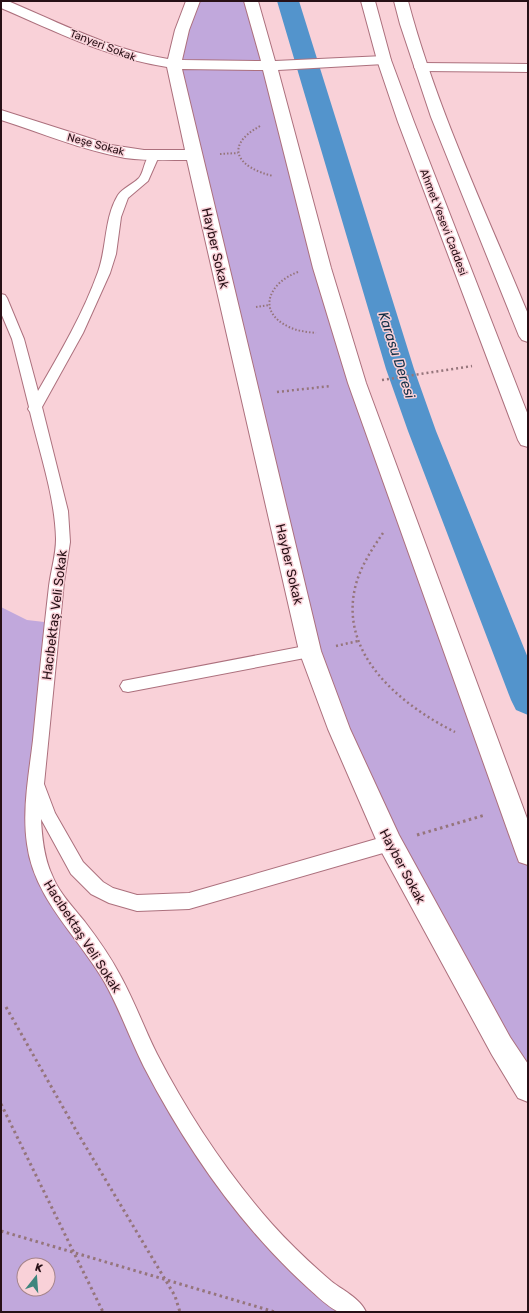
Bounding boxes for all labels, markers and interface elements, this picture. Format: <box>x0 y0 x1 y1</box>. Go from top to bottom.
street label: Tanyeri Sokak <box>68 27 138 64</box>
street label: Neşe Sokak <box>66 131 126 158</box>
street label: Ahmet Yesevi Caddesi <box>417 167 470 277</box>
street label: Hayber Sokak <box>199 206 232 290</box>
water label: Karasu Deresi <box>375 310 419 401</box>
street label: Hayber Sokak <box>273 522 306 606</box>
street label: Hacıbektaş Veli Sokak <box>39 549 70 681</box>
street label: Hayber Sokak <box>377 826 429 906</box>
street label: Hacıbektaş Veli Sokak <box>41 877 125 995</box>
north arrow <box>16 1257 56 1297</box>
text: K <box>33 1261 45 1275</box>

